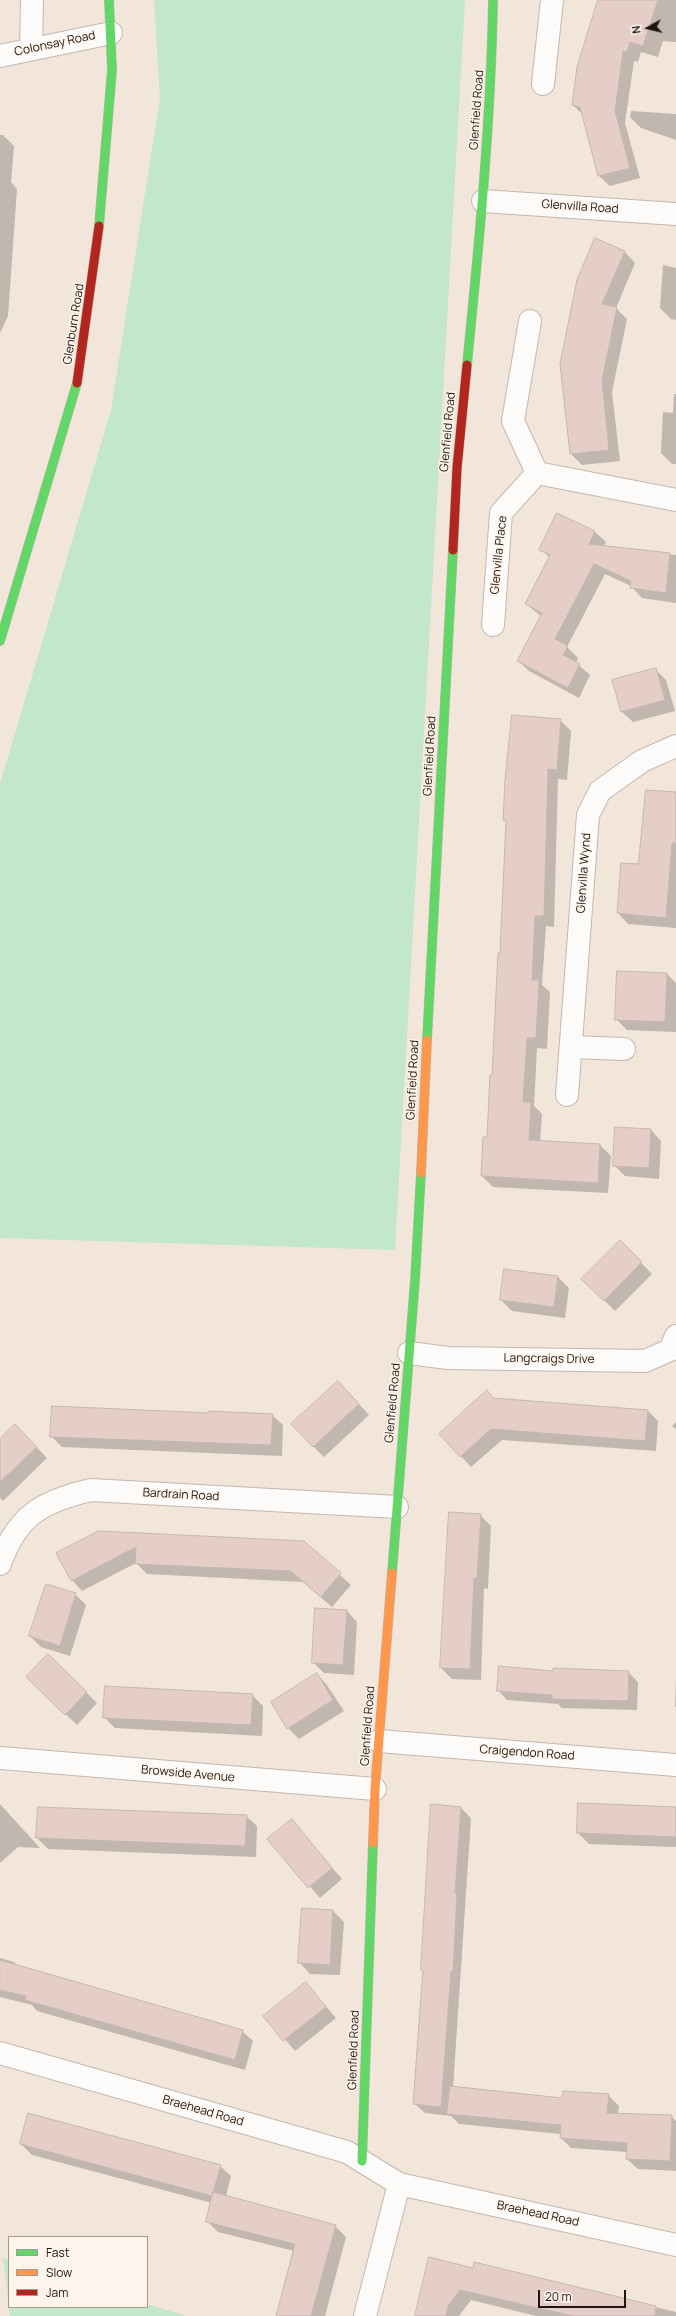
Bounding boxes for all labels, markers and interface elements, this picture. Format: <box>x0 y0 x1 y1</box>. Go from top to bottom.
north arrow <box>628 8 668 48</box>
text: N <box>628 25 644 35</box>
street label: Colonsay Road <box>13 28 97 60</box>
street label: Glenfield Road <box>467 69 487 151</box>
street label: Glenvilla Road <box>541 197 619 217</box>
street label: Glenburn Road <box>60 283 88 365</box>
street label: Glenfield Road <box>437 391 459 473</box>
street label: Glenvilla Place <box>488 515 510 595</box>
street label: Glenfield Road <box>421 716 439 796</box>
street label: Glenvilla Wynd <box>574 832 594 914</box>
street label: Glenfield Road <box>404 1040 422 1120</box>
street label: Langcraigs Drive <box>503 1351 595 1367</box>
street label: Glenfield Road <box>382 1362 404 1444</box>
street label: Bardrain Road <box>142 1486 220 1504</box>
street label: Glenfield Road <box>358 1685 378 1767</box>
street label: Craigendon Road <box>479 1742 575 1764</box>
street label: Browside Avenue <box>141 1763 235 1785</box>
street label: Glenfield Road <box>345 2010 363 2090</box>
street label: Braehead Road <box>161 2093 245 2129</box>
street label: Braehead Road <box>496 2198 580 2230</box>
legend <box>8 2236 148 2308</box>
text: Fast <box>46 2244 70 2261</box>
text: Slow <box>46 2264 72 2281</box>
scale bar <box>540 2282 628 2308</box>
text: Jam <box>46 2284 68 2301</box>
text: 20 m <box>545 2288 572 2305</box>

